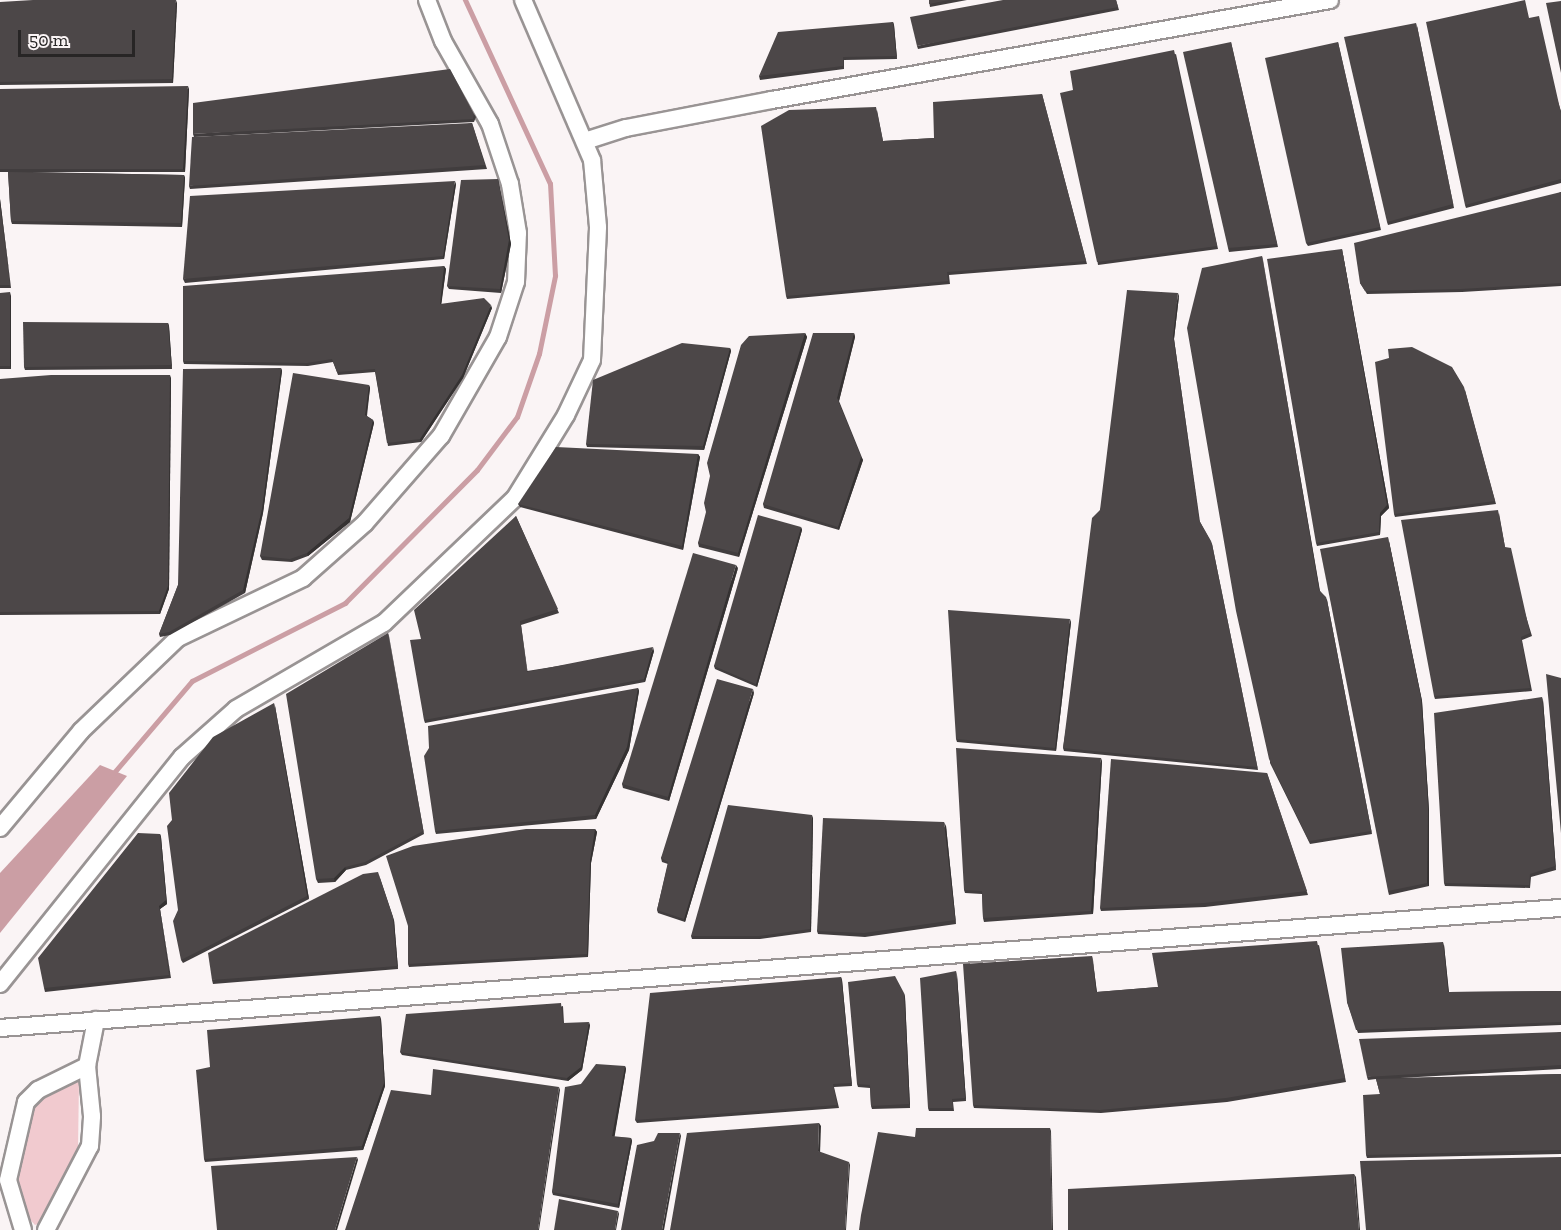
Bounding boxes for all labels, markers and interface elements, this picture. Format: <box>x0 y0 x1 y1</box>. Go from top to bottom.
scale bar <box>21 18 138 56</box>
text: 50 m <box>29 29 68 51</box>

